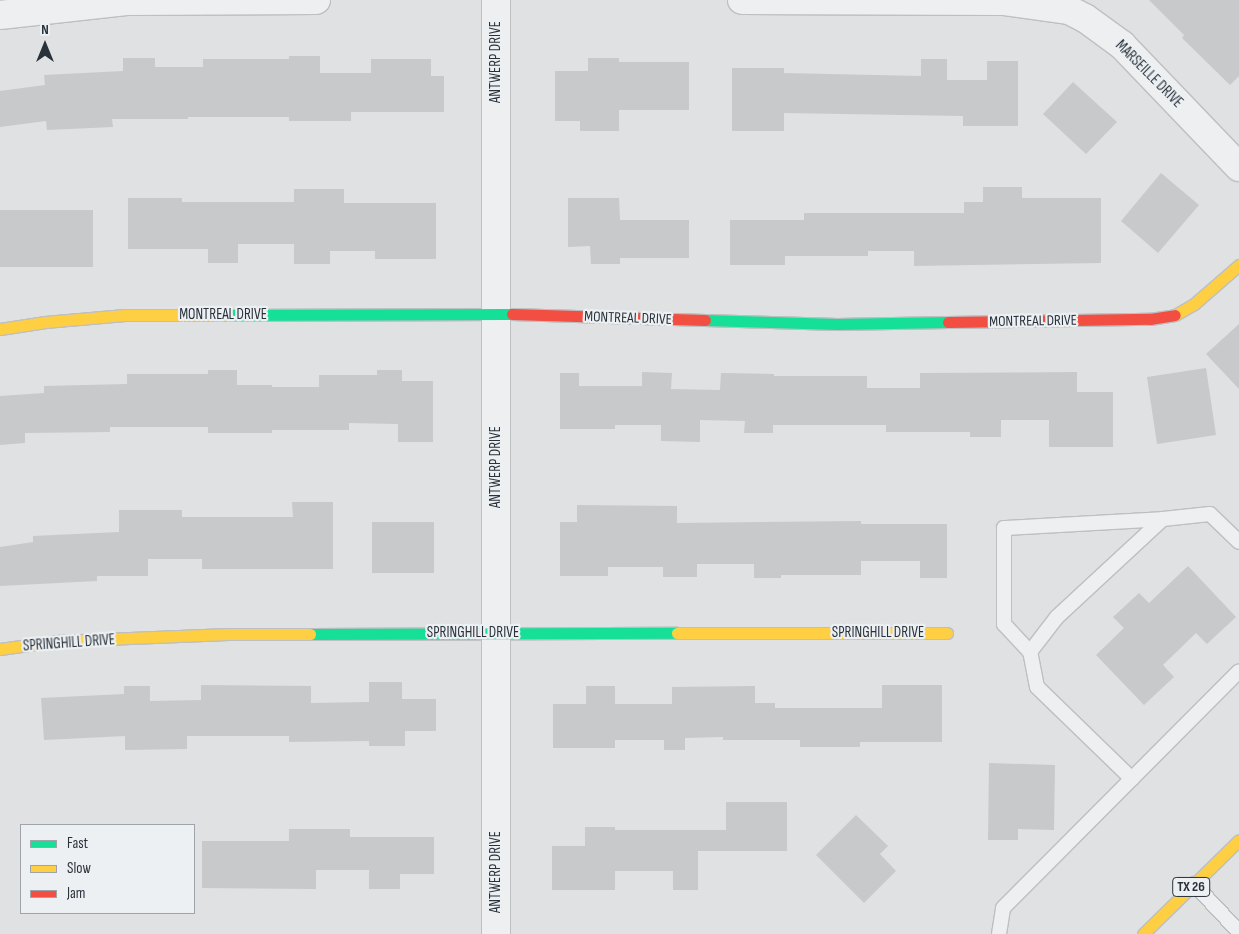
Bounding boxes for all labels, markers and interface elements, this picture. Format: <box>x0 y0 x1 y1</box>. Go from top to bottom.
north arrow <box>20 20 70 70</box>
text: N <box>41 21 49 38</box>
street label: ANTWERP DRIVE <box>487 21 505 103</box>
street label: MARSEILLE DRIVE <box>1112 37 1186 111</box>
street label: MONTREAL DRIVE <box>179 306 267 324</box>
street label: MONTREAL DRIVE <box>584 307 672 329</box>
street label: MONTREAL DRIVE <box>989 311 1077 331</box>
street label: ANTWERP DRIVE <box>487 426 505 508</box>
street label: SPRINGHILL DRIVE <box>427 624 519 642</box>
street label: SPRINGHILL DRIVE <box>832 624 924 642</box>
street label: SPRINGHILL DRIVE <box>22 631 116 655</box>
legend <box>20 824 195 914</box>
street label: ANTWERP DRIVE <box>487 831 505 913</box>
text: Fast <box>67 834 88 853</box>
text: Slow <box>67 859 91 878</box>
road number: TX 26 <box>1171 876 1211 899</box>
text: Jam <box>67 884 85 903</box>

